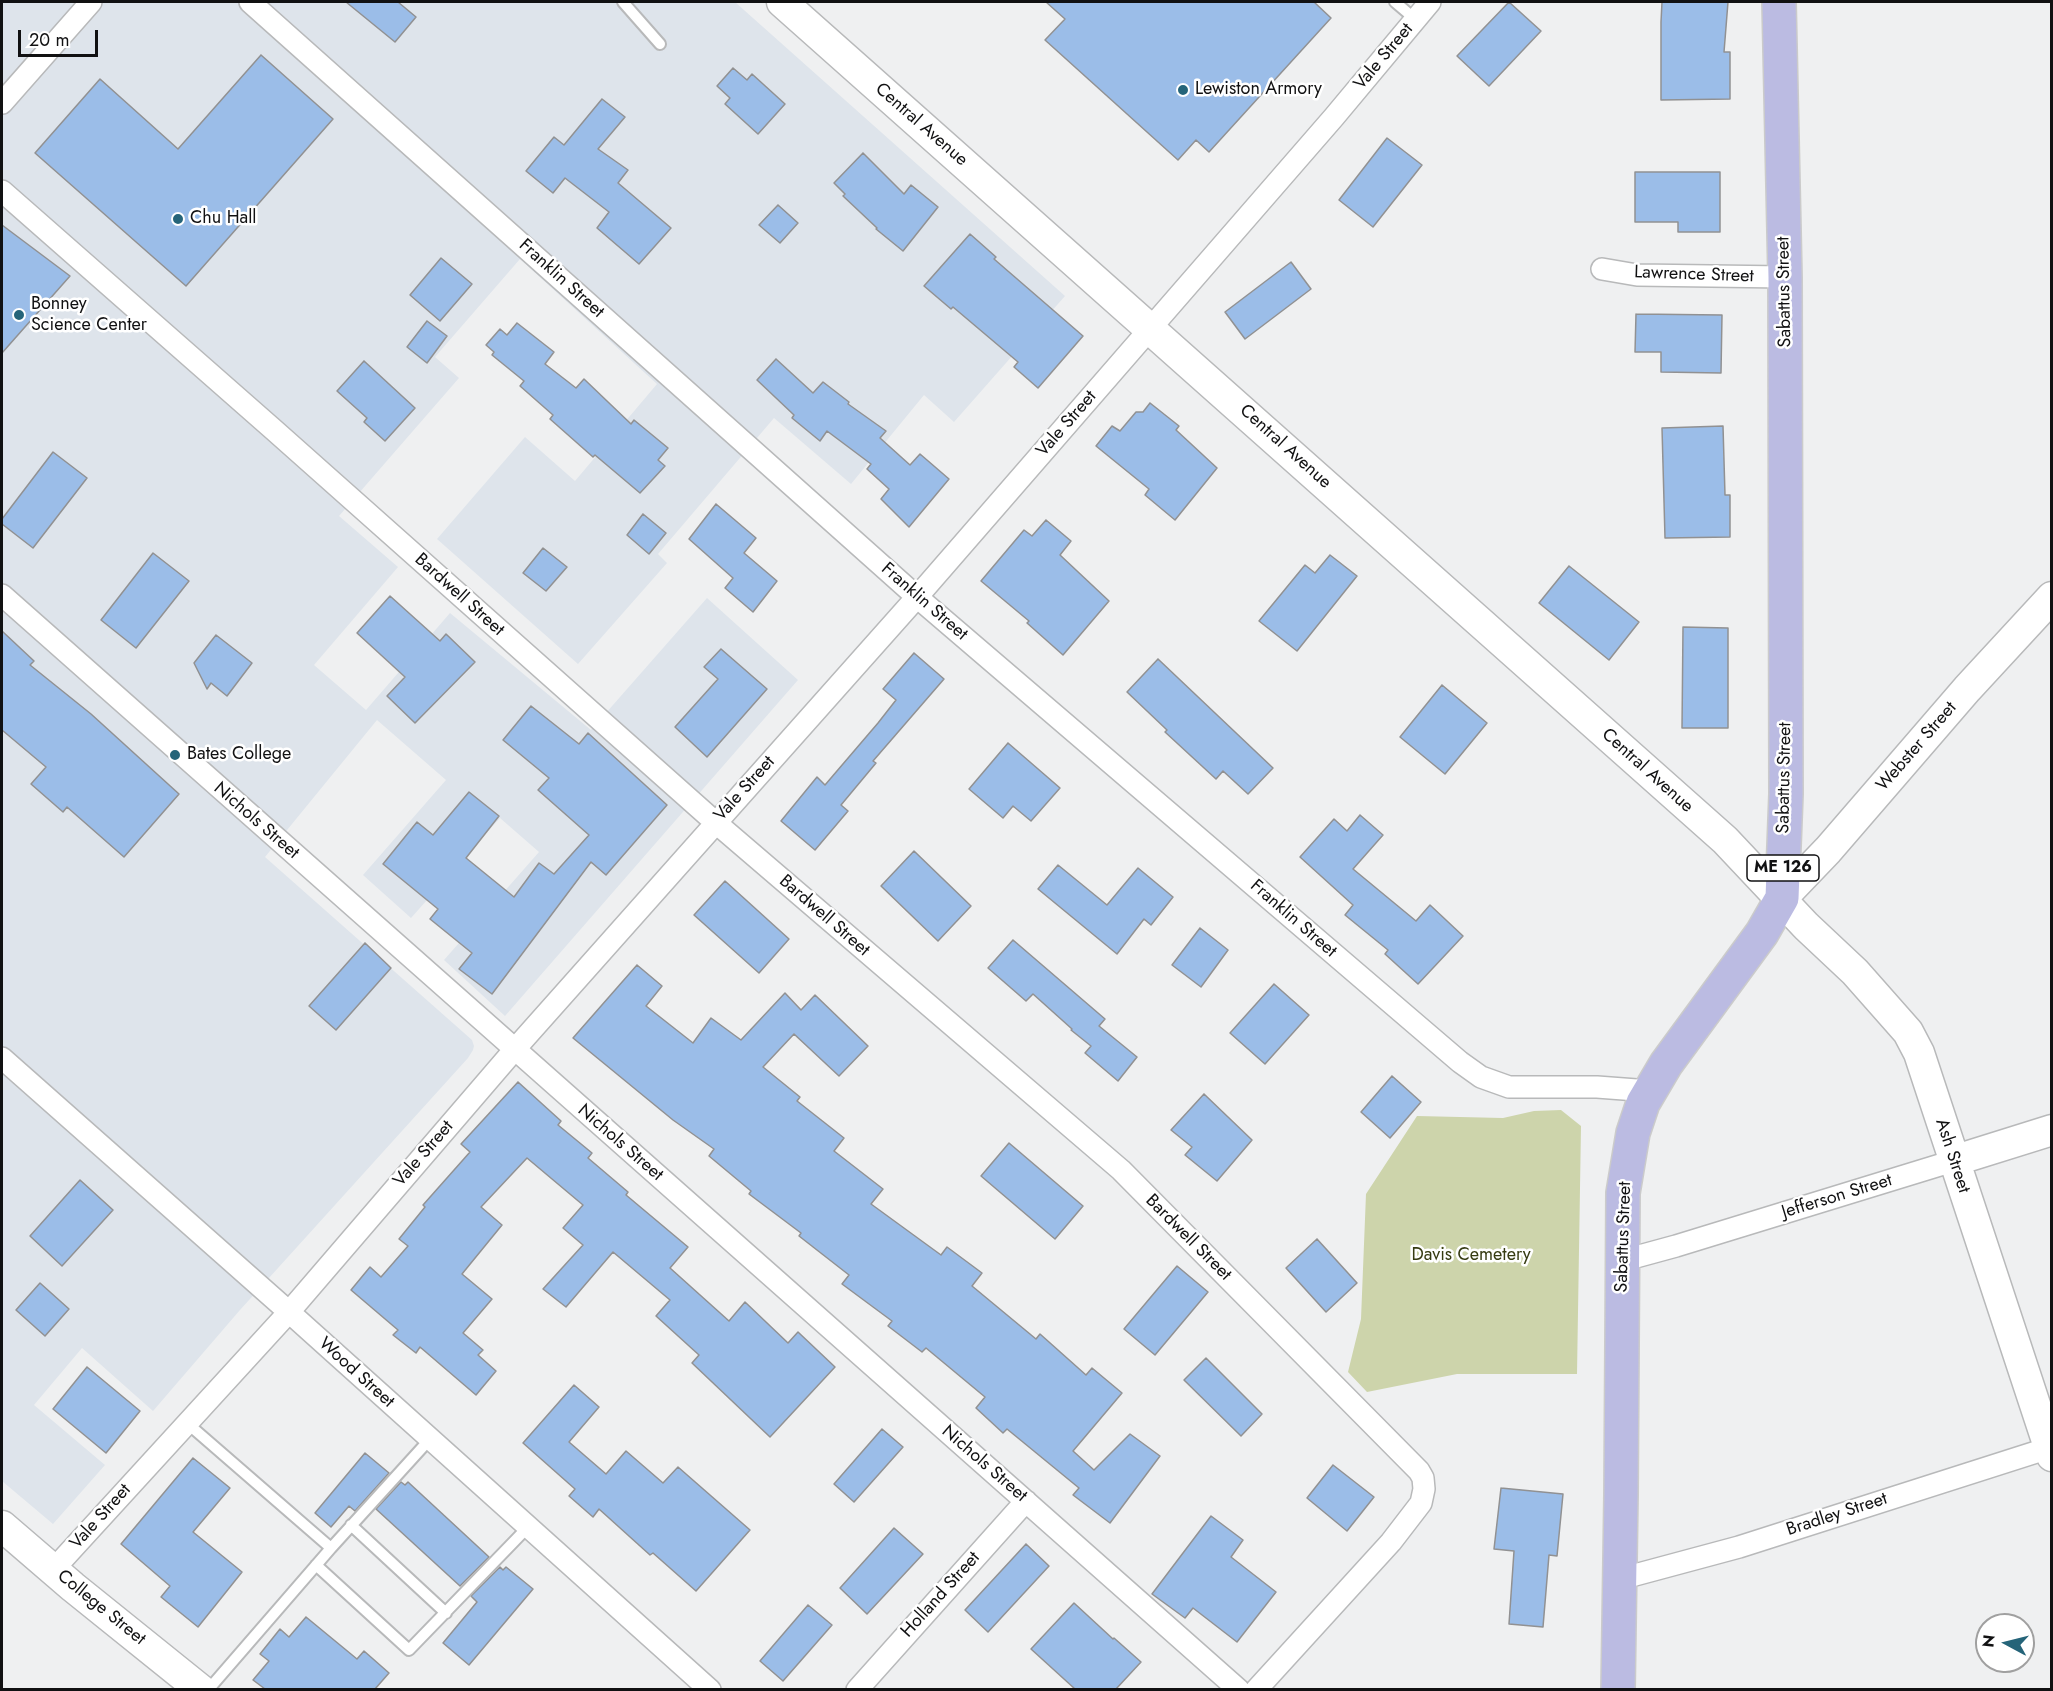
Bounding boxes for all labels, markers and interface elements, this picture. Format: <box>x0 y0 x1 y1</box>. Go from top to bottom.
scale bar <box>21 18 100 56</box>
street label: Vale Street <box>1350 19 1418 95</box>
text: 20 m <box>29 27 69 53</box>
street label: Central Avenue <box>870 79 972 171</box>
place label: Lewiston Armory <box>1195 79 1322 101</box>
marker: Lewiston Armory <box>1176 83 1190 97</box>
place label: Chu Hall <box>190 208 256 230</box>
marker: Chu Hall <box>171 212 185 226</box>
street label: Franklin Street <box>514 235 608 323</box>
street label: Sabattus Street <box>1773 236 1797 348</box>
street label: Lawrence Street <box>1634 262 1754 288</box>
place label: Bonney Science Center <box>31 294 147 336</box>
marker: Bonney Science Center <box>12 308 26 322</box>
street label: Vale Street <box>1032 387 1102 461</box>
street label: Central Avenue <box>1235 400 1335 494</box>
street label: Bardwell Street <box>410 549 508 641</box>
street label: Franklin Street <box>876 559 972 645</box>
street label: Webster Street <box>1872 698 1962 796</box>
street label: Sabattus Street <box>1773 722 1797 834</box>
street label: Central Avenue <box>1597 724 1697 818</box>
place label: Bates College <box>187 744 291 766</box>
marker: Bates College <box>168 748 182 762</box>
street label: Vale Street <box>710 752 780 826</box>
street label: Nichols Street <box>209 778 303 864</box>
road number: ME 126 <box>1747 855 1819 881</box>
street label: Bardwell Street <box>774 871 874 961</box>
street label: Franklin Street <box>1245 876 1341 962</box>
street label: Nichols Street <box>573 1100 667 1186</box>
street label: Ash Street <box>1930 1116 1974 1196</box>
street label: Vale Street <box>389 1117 459 1191</box>
street label: Jefferson Street <box>1779 1170 1895 1224</box>
street label: Sabattus Street <box>1611 1181 1637 1293</box>
street label: Bardwell Street <box>1140 1190 1236 1286</box>
park label: Davis Cemetery <box>1411 1245 1531 1267</box>
street label: Wood Street <box>314 1333 398 1413</box>
street label: Nichols Street <box>937 1421 1031 1507</box>
street label: Vale Street <box>66 1480 136 1554</box>
street label: Bradley Street <box>1784 1489 1890 1541</box>
street label: Holland Street <box>897 1548 985 1642</box>
street label: College Street <box>52 1566 150 1650</box>
north arrow <box>1975 1613 2035 1673</box>
text: N <box>1976 1633 2001 1649</box>

